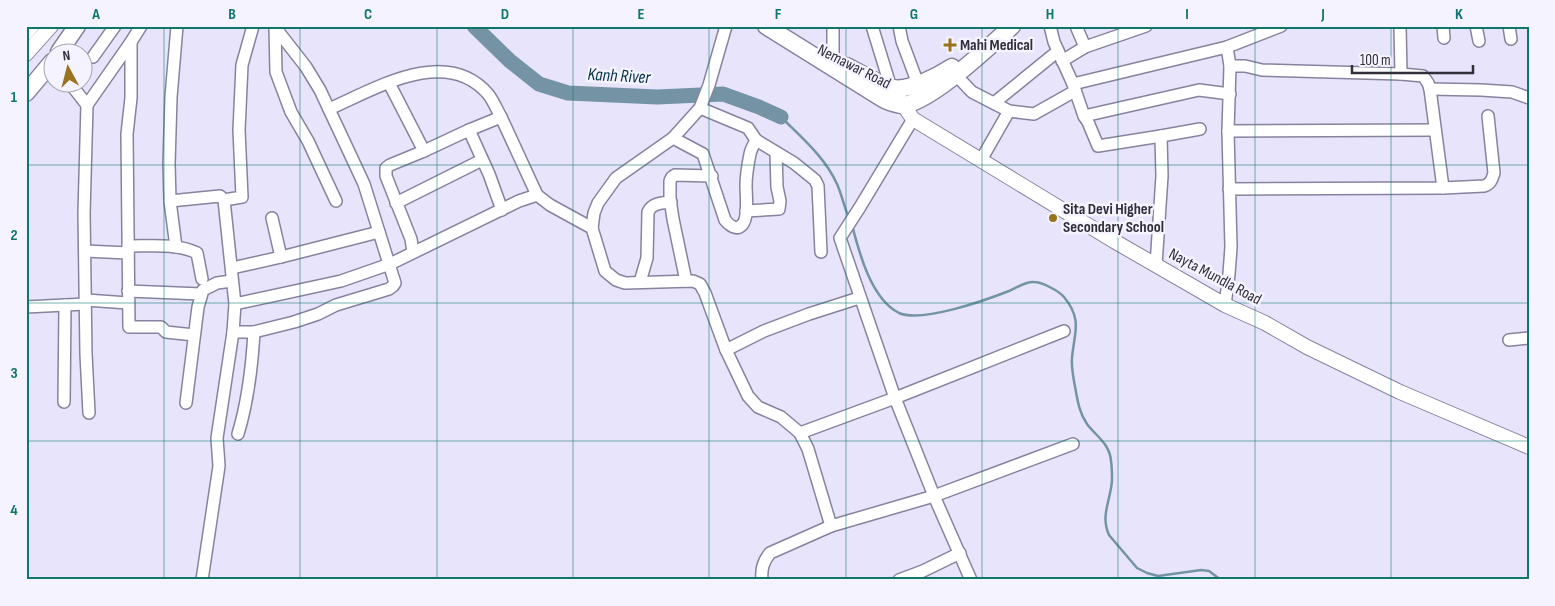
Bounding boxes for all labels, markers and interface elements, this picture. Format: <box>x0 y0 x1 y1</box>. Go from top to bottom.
text: A <box>91 5 100 24</box>
text: B <box>228 5 236 24</box>
text: C <box>364 5 372 24</box>
text: D <box>501 5 509 24</box>
text: E <box>638 5 645 24</box>
text: F <box>775 5 782 24</box>
text: G <box>910 5 918 24</box>
text: H <box>1046 5 1054 24</box>
text: I <box>1185 5 1189 24</box>
text: J <box>1320 5 1325 24</box>
text: K <box>1455 5 1463 24</box>
place label: Mahi Medical <box>960 36 1033 55</box>
marker: Mahi Medical <box>944 39 956 51</box>
street label: Nemawar Road <box>814 40 894 94</box>
north arrow <box>42 42 92 92</box>
scale bar <box>1352 42 1474 74</box>
text: N <box>62 47 71 64</box>
text: 100 m <box>1360 51 1391 70</box>
water label: Kanh River <box>587 64 652 88</box>
text: 1 <box>11 88 18 107</box>
place label: Sita Devi Higher Secondary School <box>1063 200 1164 237</box>
marker: Sita Devi Higher Secondary School <box>1047 212 1059 224</box>
text: 2 <box>10 226 18 245</box>
street label: Nayta Mundla Road <box>1165 245 1265 309</box>
text: 3 <box>10 364 18 383</box>
text: 4 <box>10 501 18 520</box>

